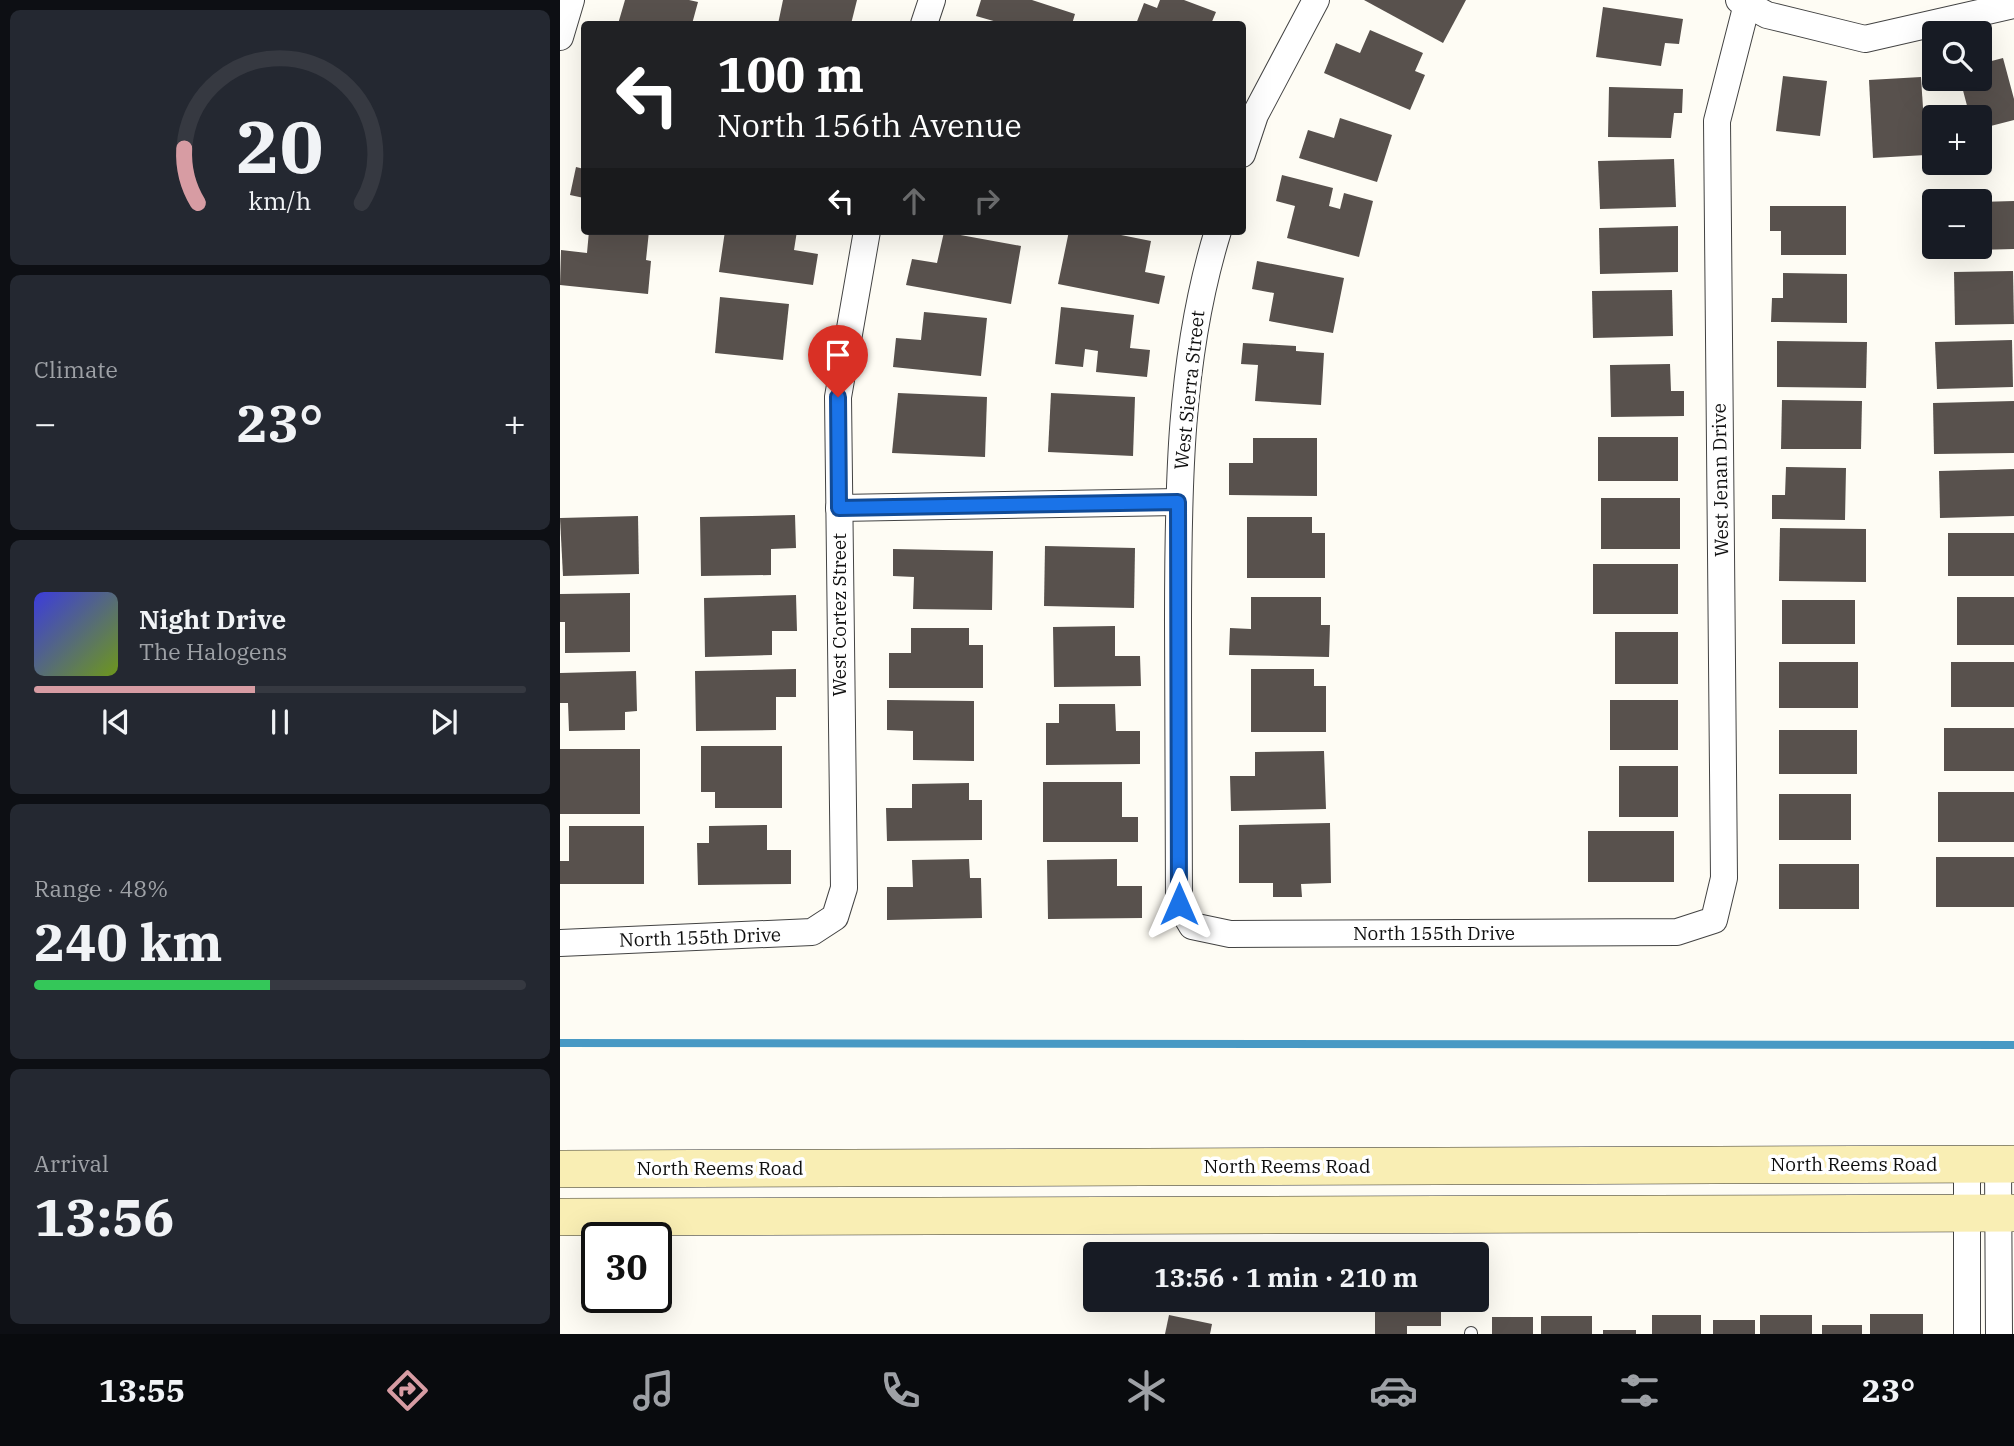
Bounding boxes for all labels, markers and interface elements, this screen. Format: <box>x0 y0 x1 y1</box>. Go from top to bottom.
map controls <box>1922 21 1992 259</box>
button: search <box>1922 21 1992 91</box>
text: 100 m <box>717 42 864 105</box>
icon: left <box>602 49 693 140</box>
text: 20 <box>236 99 324 194</box>
text: North 156th Avenue <box>717 104 1022 146</box>
button: + <box>1922 105 1992 175</box>
icon: left <box>822 182 860 220</box>
icon: ahead <box>895 182 933 220</box>
icon: right <box>968 182 1006 220</box>
text: km/h <box>248 184 312 217</box>
button: − <box>1922 189 1992 259</box>
street label: West Sierra Street <box>1169 309 1209 471</box>
pin <box>808 325 868 397</box>
icon: arrive <box>819 336 857 374</box>
text: Climate <box>34 354 118 384</box>
text: 23° <box>237 389 323 456</box>
text: − <box>34 398 57 447</box>
text: + <box>503 398 526 447</box>
street label: West Jenan Drive <box>1707 403 1733 557</box>
street label: West Cortez Street <box>827 533 851 697</box>
text: Night Drive <box>139 602 286 636</box>
text: The Halogens <box>139 636 287 666</box>
icon: previous <box>97 703 135 741</box>
icon: pause <box>261 703 299 741</box>
icon: next <box>425 703 463 741</box>
position arrow <box>1142 867 1216 941</box>
text: Range · 48% <box>34 873 168 903</box>
text: 240 km <box>34 908 223 975</box>
street label: North 155th Drive <box>1353 921 1515 945</box>
street label: North 155th Drive <box>619 922 781 952</box>
text: Arrival <box>34 1148 109 1178</box>
street label: North Reems Road <box>1771 1152 1937 1176</box>
street label: North Reems Road <box>1204 1154 1370 1178</box>
street label: North Reems Road <box>637 1156 803 1180</box>
text: 13:56 <box>34 1183 175 1250</box>
speed limit sign: 30 <box>581 1222 672 1313</box>
text: 13:56 · 1 min · 210 m <box>1154 1260 1418 1294</box>
icon: directions <box>383 1366 432 1415</box>
icon: music <box>629 1366 678 1415</box>
icon: phone <box>876 1366 925 1415</box>
icon: climate <box>1122 1366 1171 1415</box>
icon: car <box>1369 1366 1418 1415</box>
icon: filters <box>1615 1366 1664 1415</box>
text: 13:55 <box>99 1369 185 1411</box>
text: 23° <box>1862 1369 1915 1411</box>

